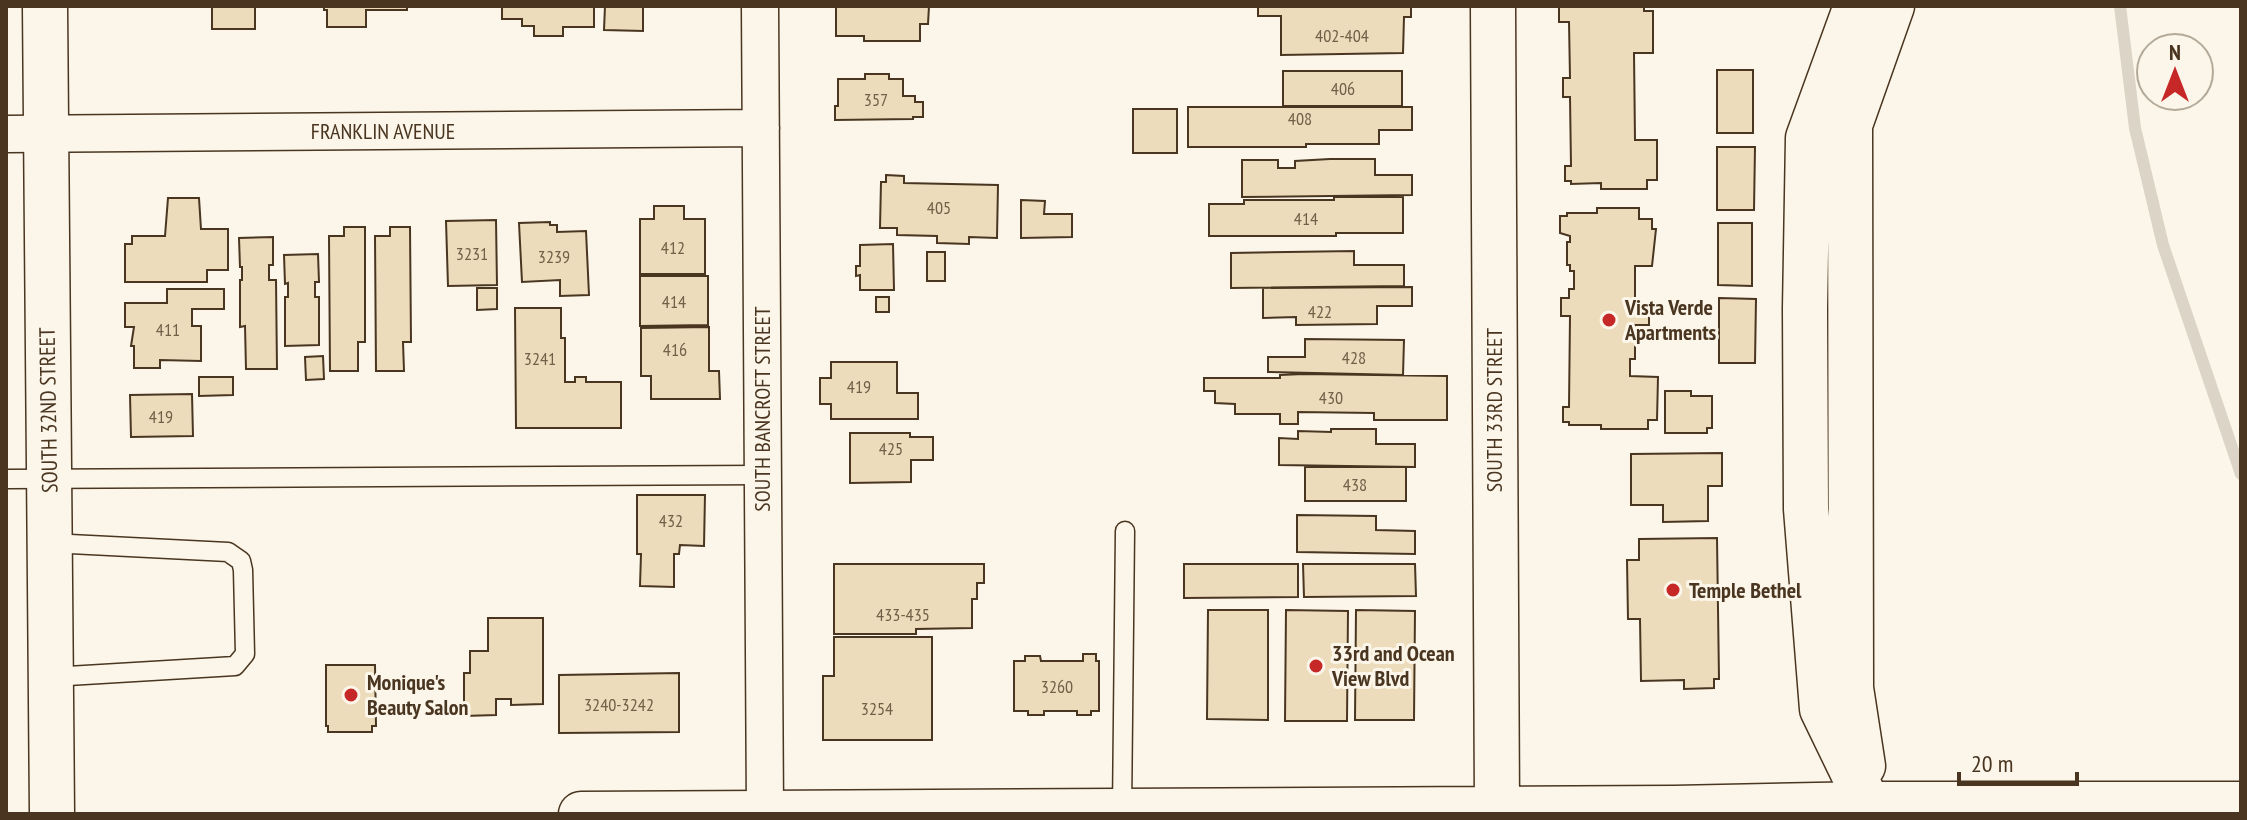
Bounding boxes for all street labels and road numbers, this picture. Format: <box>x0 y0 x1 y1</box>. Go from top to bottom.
street label: FRANKLIN AVENUE <box>311 117 455 145</box>
street label: SOUTH BANCROFT STREET <box>748 306 776 512</box>
street label: SOUTH 32ND STREET <box>33 327 63 493</box>
street label: SOUTH 33RD STREET <box>1480 328 1508 492</box>

